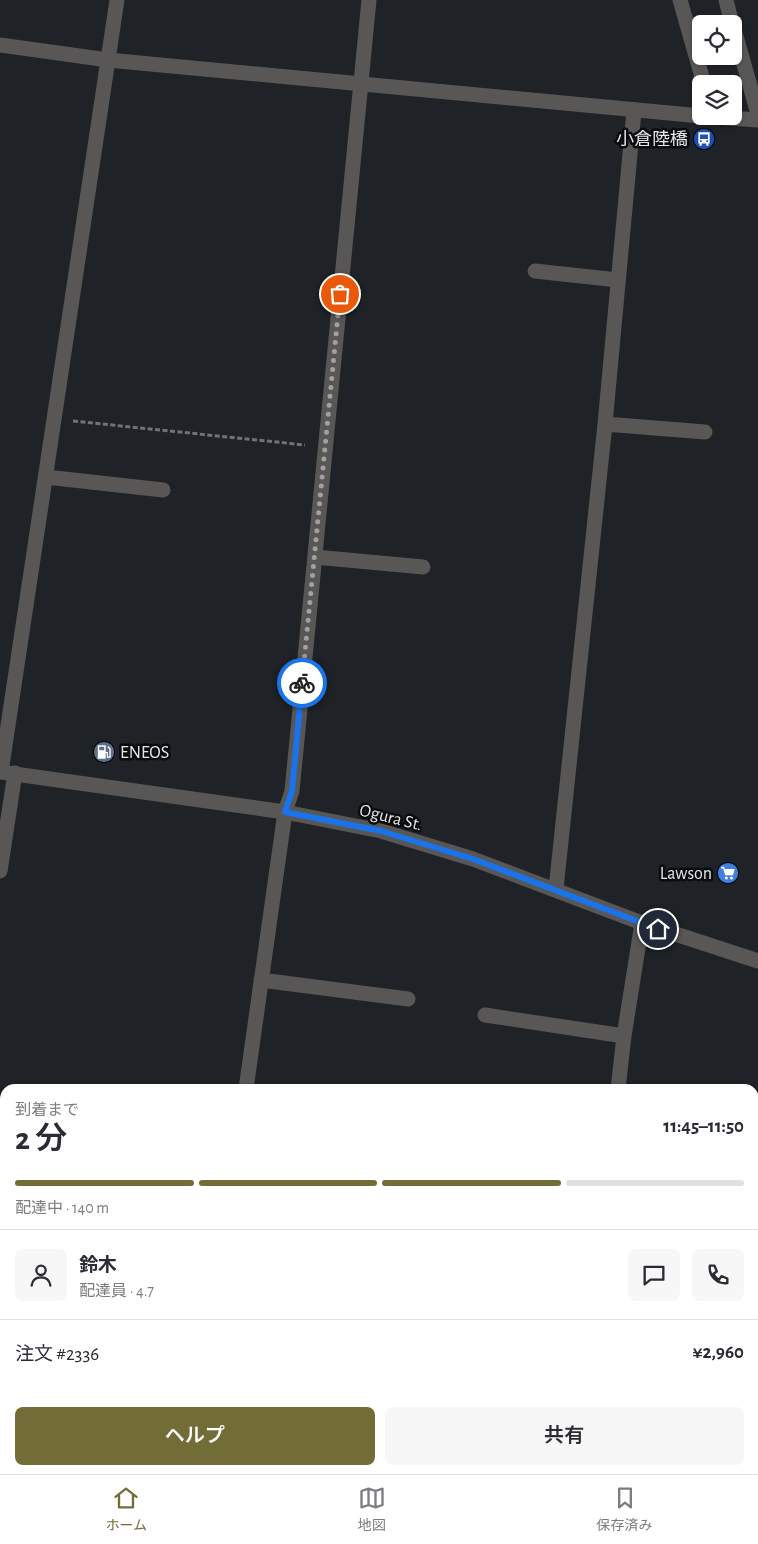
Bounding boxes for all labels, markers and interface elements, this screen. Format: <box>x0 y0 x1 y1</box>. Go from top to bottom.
map controls <box>692 15 742 125</box>
button: locate <box>692 15 742 65</box>
button: layers <box>692 75 742 125</box>
bus stop icon: 小倉陸橋 <box>692 127 716 151</box>
place label: 小倉陸橋 <box>616 130 688 149</box>
pin <box>319 273 361 315</box>
icon: bag <box>326 280 354 308</box>
courier <box>277 658 327 708</box>
icon: bike <box>288 669 316 697</box>
fuel station icon: ENEOS <box>92 740 116 764</box>
place label: ENEOS <box>120 744 169 762</box>
street label: Ogura St. <box>358 802 424 834</box>
supermarket icon: Lawson <box>716 861 740 885</box>
place label: Lawson <box>660 865 712 883</box>
pin <box>637 908 679 950</box>
icon: home <box>644 915 672 943</box>
text: 到着まで <box>15 1102 79 1118</box>
text: 11:45–11:50 <box>663 1117 744 1136</box>
text: 2 分 <box>15 1123 67 1155</box>
text: 配達中 · 140 m <box>15 1200 109 1216</box>
button: person <box>15 1249 67 1301</box>
button: chat <box>628 1249 680 1301</box>
button: phone <box>692 1249 744 1301</box>
text: 鈴木 <box>79 1256 117 1275</box>
text: 配達員 · 4.7 <box>79 1283 154 1299</box>
text: ¥2,960 <box>692 1343 744 1362</box>
text: 注文 #2336 <box>15 1345 99 1364</box>
button: ヘルプ <box>15 1407 375 1465</box>
button: 共有 <box>385 1407 744 1465</box>
tab: ホーム <box>105 1484 147 1535</box>
tab: 地図 <box>358 1484 386 1535</box>
tab: 保存済み <box>597 1484 653 1535</box>

